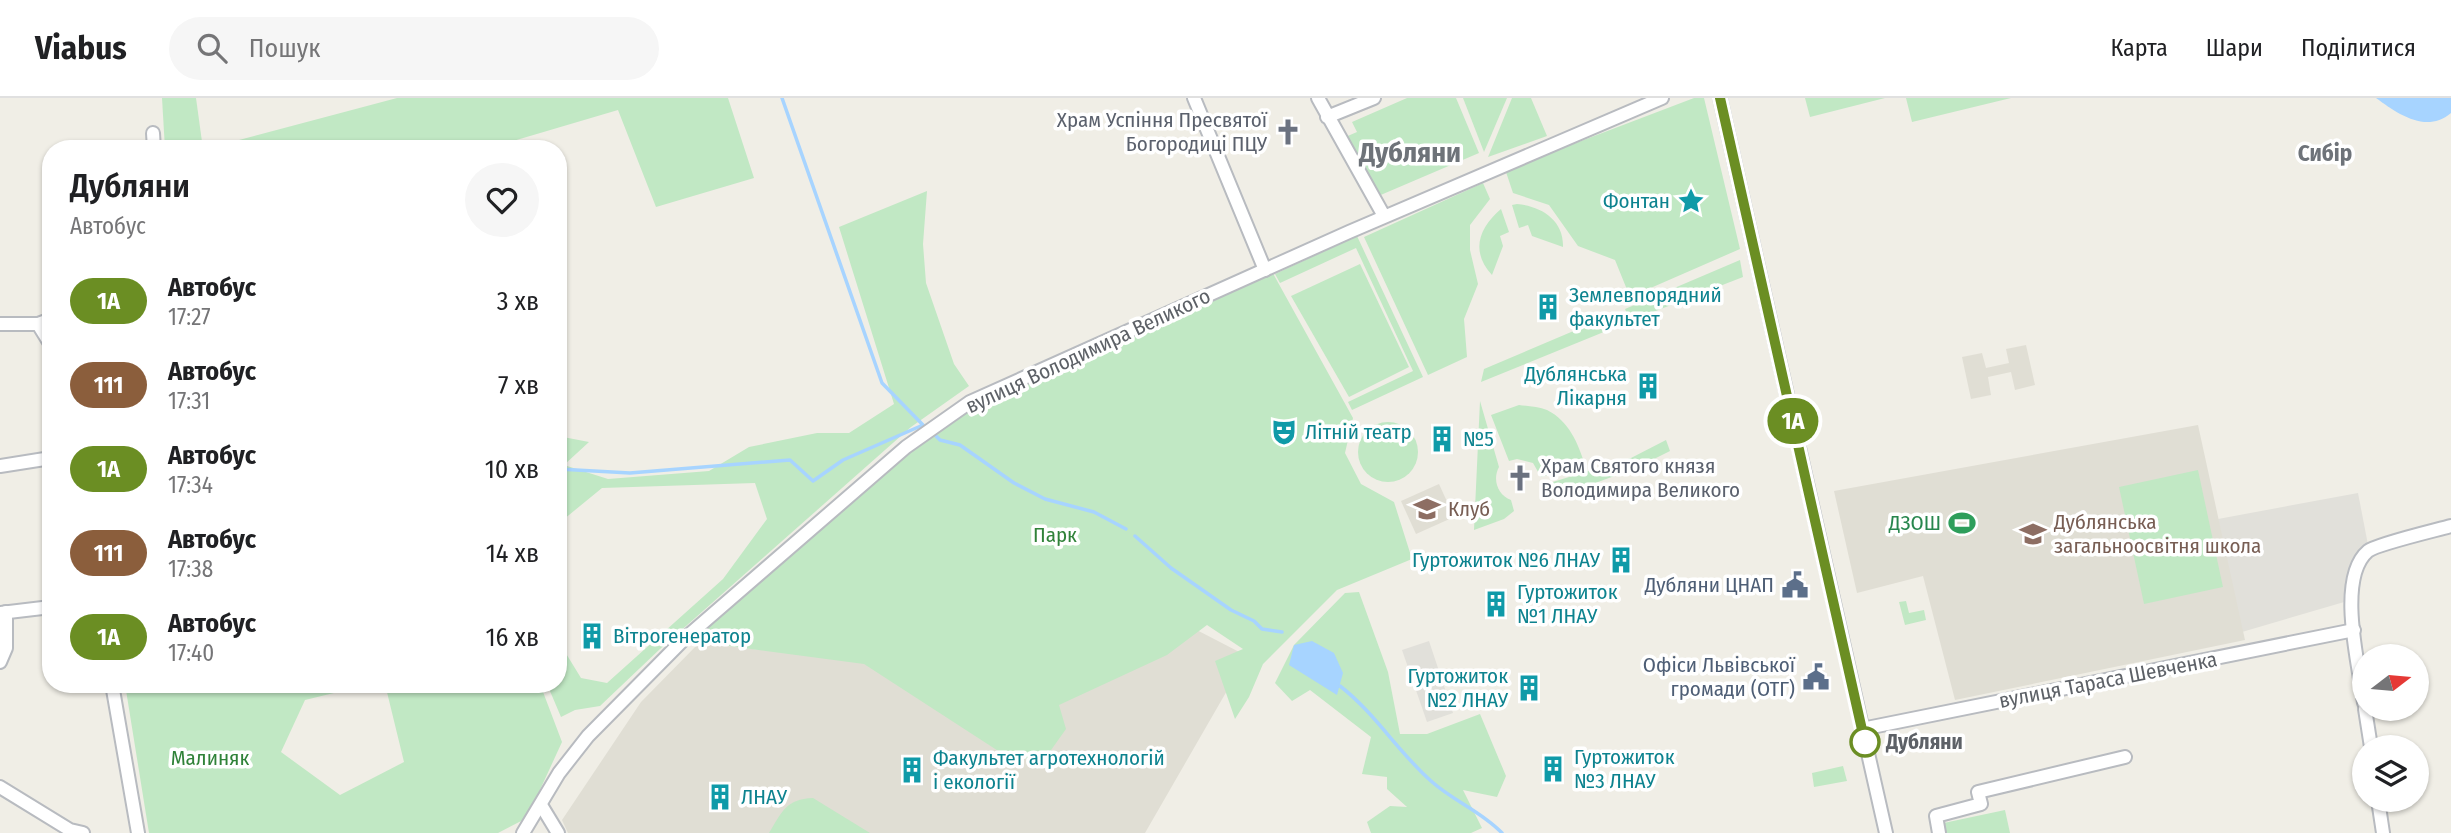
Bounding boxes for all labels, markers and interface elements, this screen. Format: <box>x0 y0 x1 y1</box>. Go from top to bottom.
search box <box>169 17 659 80</box>
text: Viabus <box>35 28 127 68</box>
icon: search <box>193 29 231 67</box>
text: Пошук <box>249 33 321 64</box>
text: Карта <box>2110 34 2168 62</box>
text: Шари <box>2206 34 2263 62</box>
text: Поділитися <box>2301 34 2416 62</box>
place label: Храм Успіння Пресвятої Богородиці ПЦУ <box>1057 107 1268 157</box>
church icon: Храм Успіння Пресвятої Богородиці ПЦУ <box>1273 117 1303 147</box>
district label: Дубляни <box>1358 136 1461 169</box>
district label: Сибір <box>2298 139 2352 167</box>
button: heart <box>465 163 539 237</box>
text: Дубляни <box>70 166 190 206</box>
place icon: Фонтан <box>1676 186 1706 216</box>
place label: Фонтан <box>1603 188 1670 214</box>
text: Автобус <box>70 212 146 240</box>
text: Автобус <box>168 272 256 303</box>
place label: Землевпорядний факультет <box>1569 282 1722 332</box>
street label: вулиця Володимира Великого <box>961 283 1215 419</box>
text: 3 хв <box>497 286 539 317</box>
text: 1А <box>97 287 120 315</box>
building icon: Землевпорядний факультет <box>1533 292 1563 322</box>
text: 17:27 <box>168 303 210 331</box>
text: Автобус <box>168 356 256 387</box>
place label: Дублянська Лікарня <box>1523 361 1627 411</box>
text: 7 хв <box>498 370 539 401</box>
text: 111 <box>94 371 123 399</box>
building icon: Дублянська Лікарня <box>1633 371 1663 401</box>
text: 17:31 <box>168 387 210 415</box>
line badge: 1А <box>1762 398 1825 444</box>
text: 1А <box>1781 407 1805 435</box>
theatre icon: Літній театр <box>1269 417 1299 447</box>
place label: Літній театр <box>1305 419 1412 445</box>
building icon: №5 <box>1427 424 1457 454</box>
place label: №5 <box>1463 426 1494 452</box>
text: Автобус <box>168 440 256 471</box>
place label: Храм Святого князя Володимира Великого <box>1541 453 1740 503</box>
text: 10 хв <box>485 454 539 485</box>
text: 1А <box>97 455 120 483</box>
church icon: Храм Святого князя Володимира Великого <box>1505 463 1535 493</box>
text: 17:34 <box>168 471 213 499</box>
school or university icon: Клуб <box>1412 494 1442 524</box>
place label: Клуб <box>1448 496 1490 522</box>
sports icon: ДЗОШ <box>1947 508 1977 538</box>
place label: Дублянська загальноосвітня школа <box>2053 509 2261 559</box>
place label: ДЗОШ <box>1888 510 1941 536</box>
school or university icon: Дублянська загальноосвітня школа <box>2018 519 2048 549</box>
park label: Парк <box>1033 522 1077 548</box>
text: Автобус <box>168 524 256 555</box>
text: 14 хв <box>486 538 539 569</box>
text: 111 <box>94 539 123 567</box>
building icon: Гуртожиток №6 ЛНАУ <box>1606 545 1636 575</box>
place label: Гуртожиток №6 ЛНАУ <box>1412 547 1601 573</box>
text: 17:38 <box>168 555 213 583</box>
public building icon: Дубляни ЦНАП <box>1780 570 1810 600</box>
place label: Дубляни ЦНАП <box>1644 572 1774 598</box>
place label: Гуртожиток №1 ЛНАУ <box>1517 579 1618 629</box>
building icon: Гуртожиток №1 ЛНАУ <box>1481 589 1511 619</box>
text: Автобус <box>168 608 256 639</box>
building icon: Вітрогенератор <box>577 621 607 651</box>
text: 16 хв <box>485 622 539 653</box>
text: 1А <box>97 623 120 651</box>
place label: Вітрогенератор <box>613 623 751 649</box>
text: 17:40 <box>168 639 214 667</box>
north arrow <box>2352 644 2429 721</box>
map controls <box>2352 644 2429 812</box>
street label: вулиця Тараса Шевченка <box>1997 646 2219 714</box>
place label: Офіси Львівської громади (ОТГ) <box>1643 652 1796 702</box>
public building icon: Офіси Львівської громади (ОТГ) <box>1801 662 1831 692</box>
place label: Гуртожиток №2 ЛНАУ <box>1407 663 1509 713</box>
building icon: Гуртожиток №2 ЛНАУ <box>1514 673 1544 703</box>
marker: Дубляни <box>1850 727 1880 757</box>
place label: Дубляни <box>1885 729 1963 755</box>
button: layers <box>2352 735 2429 812</box>
place label: Гуртожиток №3 ЛНАУ <box>1574 744 1675 794</box>
park label: Малиняк <box>171 745 250 771</box>
place label: Факультет агротехнологій і екології <box>933 745 1165 795</box>
building icon: Гуртожиток №3 ЛНАУ <box>1538 754 1568 784</box>
building icon: Факультет агротехнологій і екології <box>897 755 927 785</box>
building icon: ЛНАУ <box>705 782 735 812</box>
place label: ЛНАУ <box>741 784 788 810</box>

